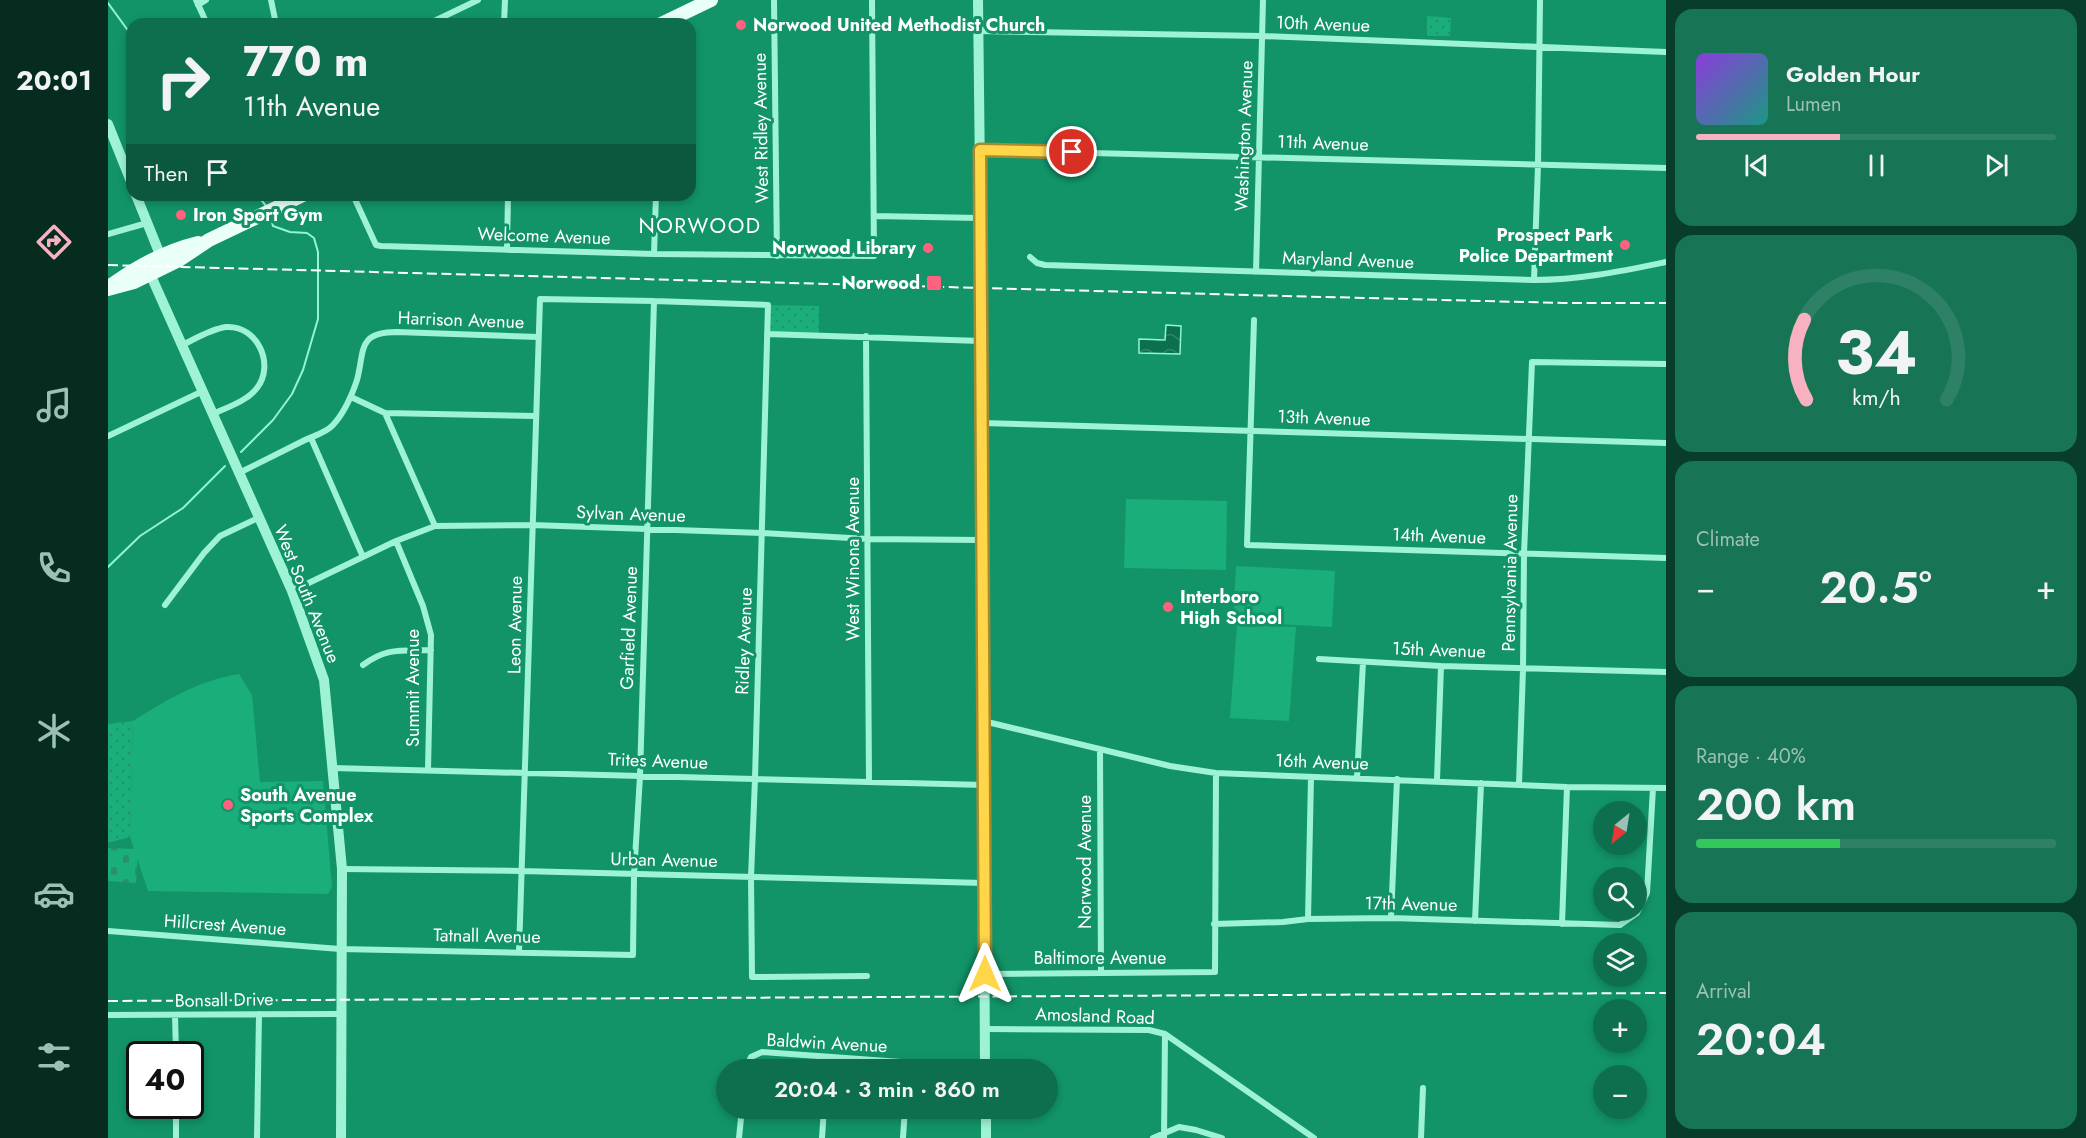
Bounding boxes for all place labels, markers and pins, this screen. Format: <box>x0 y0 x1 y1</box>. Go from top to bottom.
place label: Norwood United Methodist Church <box>753 12 1045 38</box>
marker: Norwood United Methodist Church <box>734 18 748 32</box>
pin <box>1046 126 1097 177</box>
place label: Iron Sport Gym <box>193 202 323 228</box>
marker: Iron Sport Gym <box>174 208 188 222</box>
place label: Prospect Park Police Department <box>1459 222 1614 269</box>
place label: Norwood Library <box>772 235 917 261</box>
marker: Prospect Park Police Department <box>1618 238 1632 252</box>
marker: Norwood Library <box>921 241 935 255</box>
place label: Norwood <box>841 270 920 296</box>
marker: Norwood <box>925 274 943 292</box>
place label: Interboro High School <box>1180 584 1282 631</box>
marker: Interboro High School <box>1161 600 1175 614</box>
place label: South Avenue Sports Complex <box>240 782 374 829</box>
marker: South Avenue Sports Complex <box>221 798 235 812</box>

